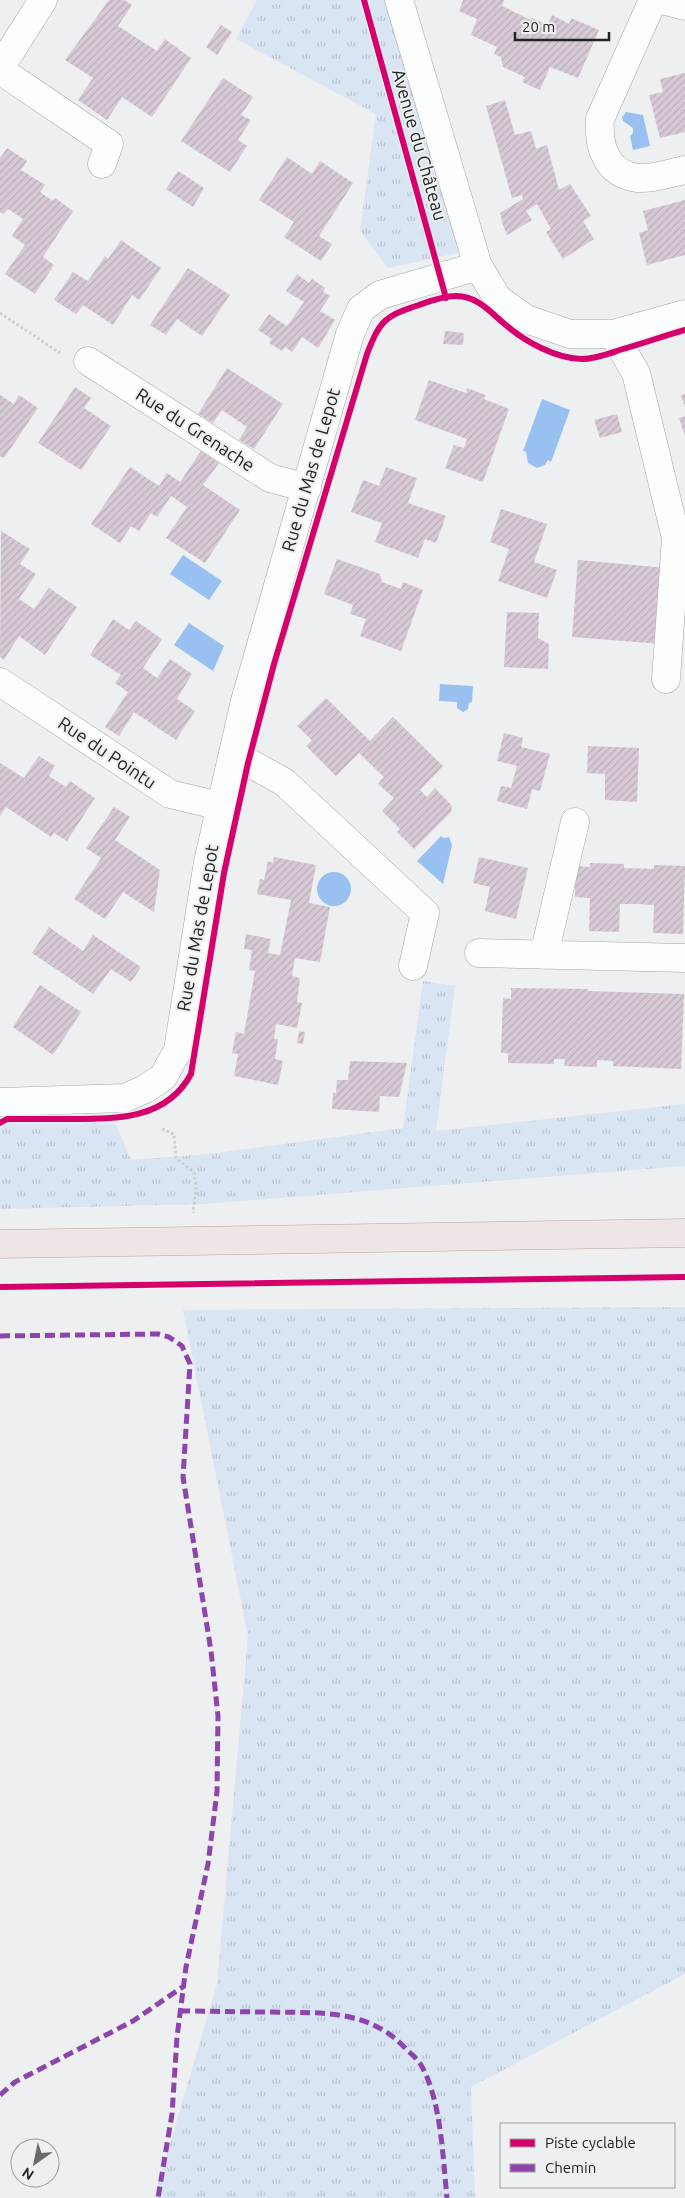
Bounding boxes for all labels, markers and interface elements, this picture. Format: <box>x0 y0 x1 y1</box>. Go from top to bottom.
scale bar <box>515 10 609 42</box>
text: 20 m <box>522 18 555 35</box>
street label: Avenue du Château <box>389 67 451 223</box>
street label: Rue du Grenache <box>133 383 259 475</box>
street label: Rue du Mas de Lepot <box>277 386 343 554</box>
street label: Rue du Pointu <box>55 712 160 792</box>
street label: Rue du Mas de Lepot <box>172 843 222 1013</box>
legend <box>500 2123 675 2188</box>
text: Piste cyclable <box>545 2134 636 2151</box>
north arrow <box>10 2138 60 2188</box>
text: Chemin <box>545 2159 596 2176</box>
text: N <box>19 2164 37 2183</box>

